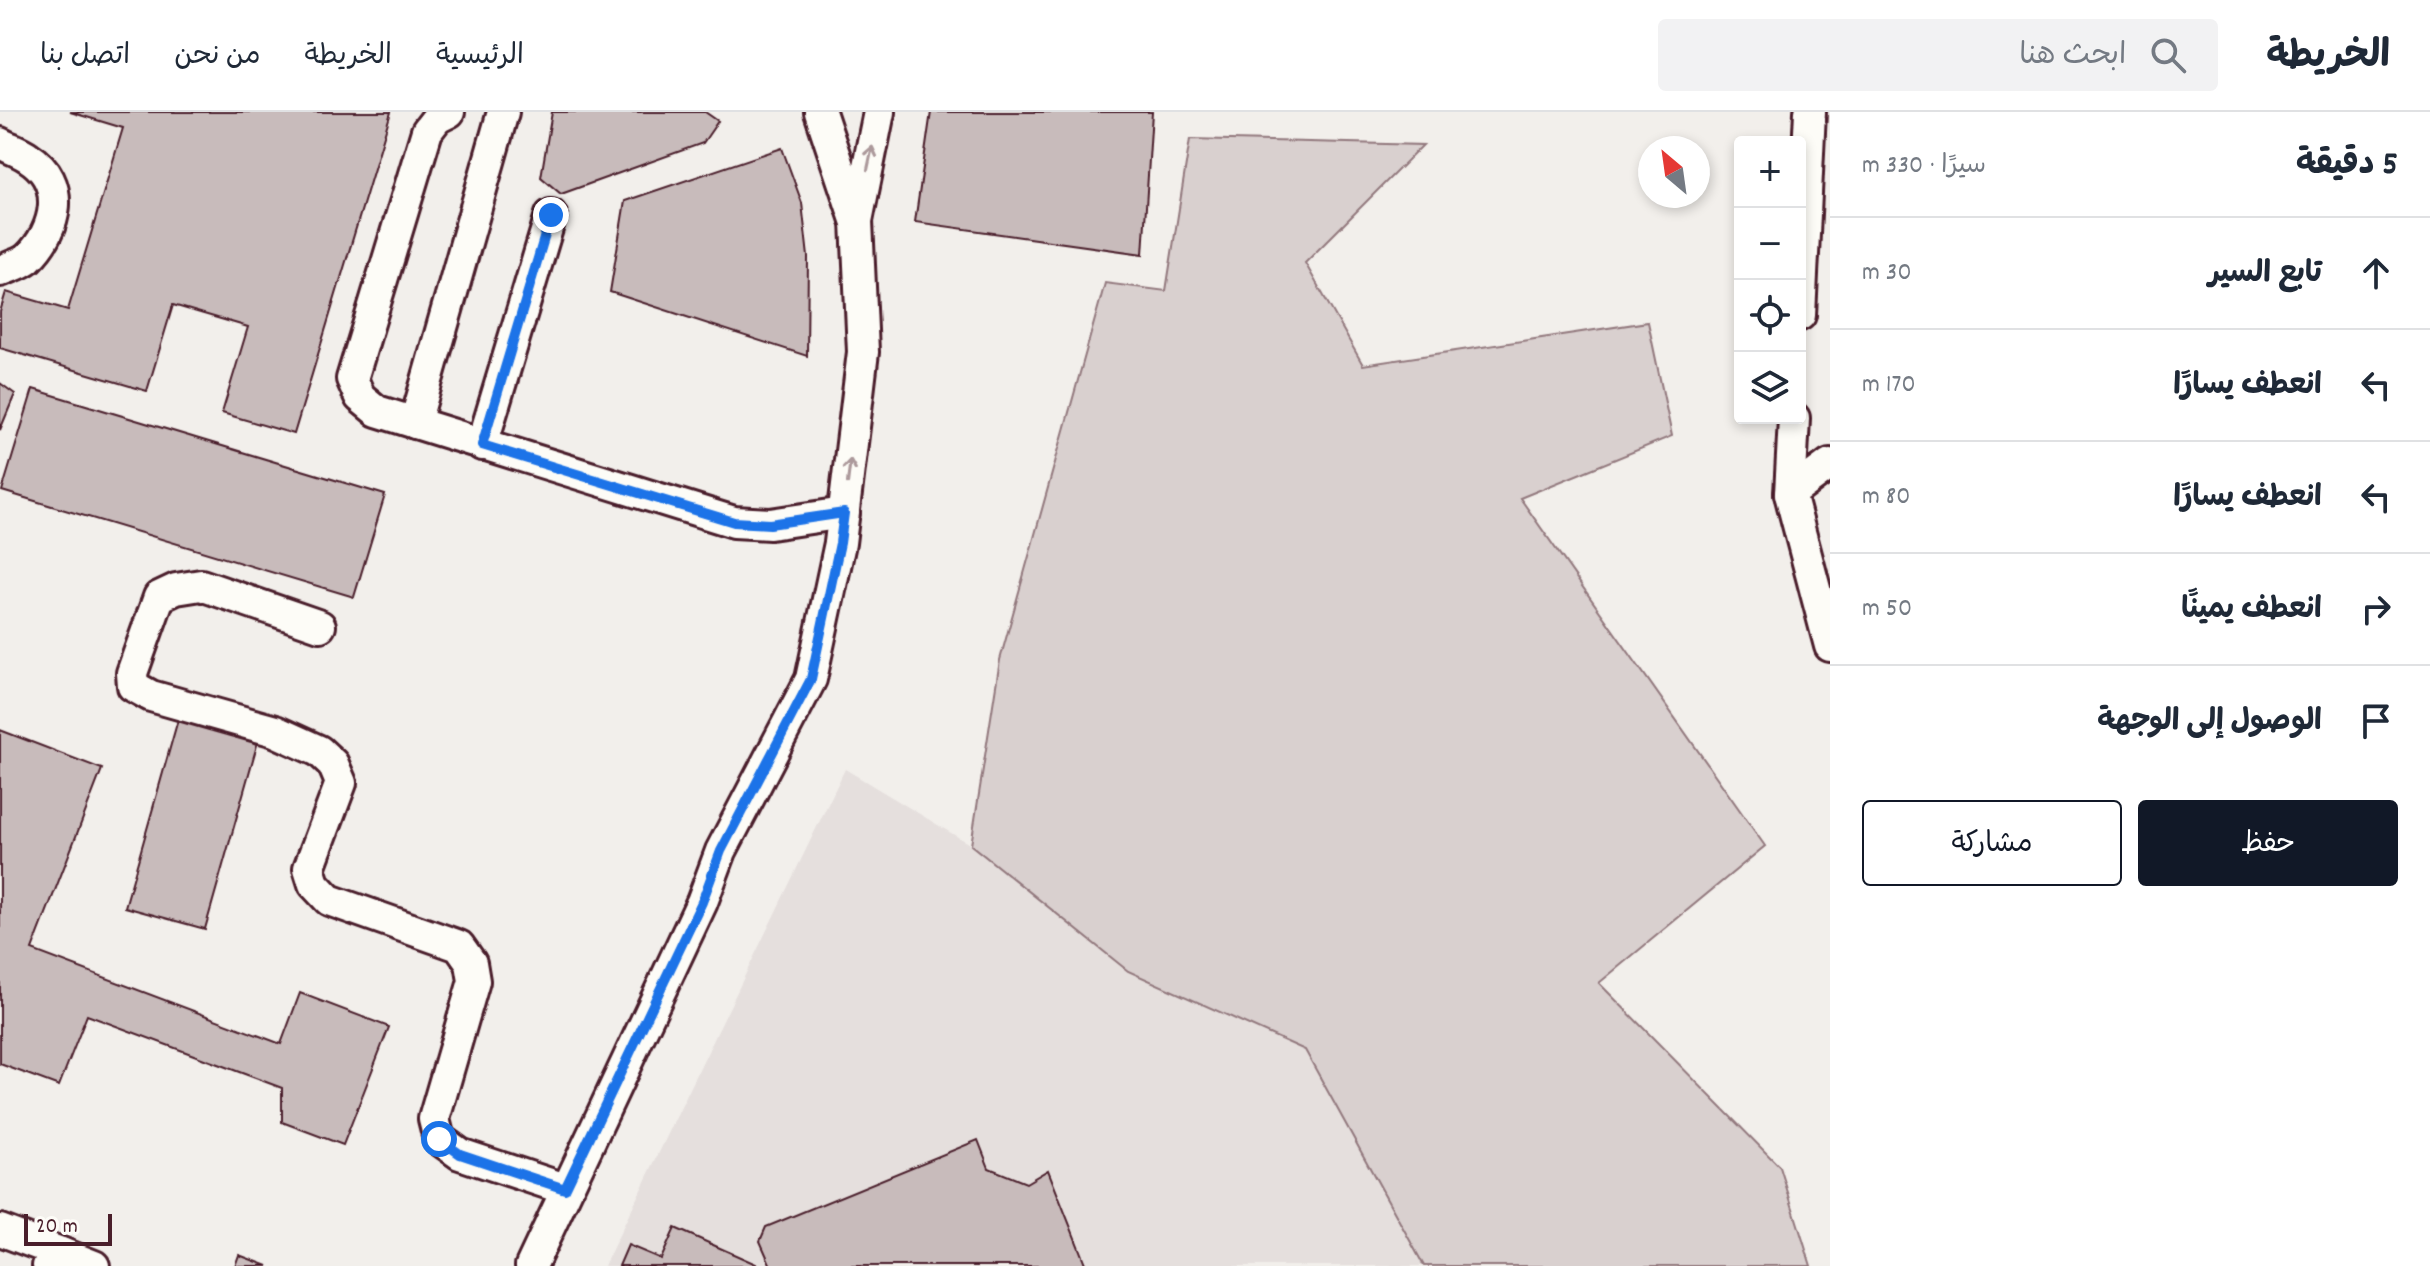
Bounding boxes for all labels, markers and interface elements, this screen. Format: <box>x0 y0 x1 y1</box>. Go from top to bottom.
search box <box>1658 19 2218 91</box>
text: الخريطة <box>2266 31 2390 86</box>
icon: search <box>2146 33 2190 77</box>
text: ابحث هنا <box>2019 36 2126 79</box>
text: اتصل بنا <box>40 38 130 78</box>
text: من نحن <box>174 38 261 78</box>
text: الخريطة <box>305 38 392 78</box>
text: الرئيسية <box>436 38 524 78</box>
north arrow <box>1638 136 1710 208</box>
map controls <box>1734 136 1806 424</box>
button: + <box>1734 136 1806 208</box>
text: 5 دقيقة <box>2296 142 2398 191</box>
one-way arrow <box>863 145 878 171</box>
text: سيرًا · 330 m <box>1862 148 1986 185</box>
route end <box>533 197 569 233</box>
button: − <box>1734 208 1806 280</box>
icon: ahead <box>2354 251 2398 295</box>
text: تابع السير <box>2208 254 2322 297</box>
text: 30 m <box>1862 255 1912 292</box>
button: locate <box>1734 280 1806 352</box>
button: layers <box>1734 352 1806 424</box>
icon: left <box>2354 363 2398 407</box>
text: انعطف يسارًا <box>2173 366 2322 409</box>
text: 170 m <box>1862 367 1916 404</box>
one-way arrow <box>841 458 856 485</box>
icon: left <box>2354 475 2398 519</box>
text: انعطف يسارًا <box>2173 478 2322 521</box>
text: 80 m <box>1862 479 1910 516</box>
icon: right <box>2354 587 2398 631</box>
text: انعطف يمينًا <box>2181 590 2322 633</box>
text: 50 m <box>1862 591 1912 628</box>
icon: arrive <box>2354 699 2398 743</box>
text: الوصول إلى الوجهة <box>2097 702 2322 745</box>
button: مشاركة <box>1862 800 2122 886</box>
button: حفظ <box>2138 800 2398 886</box>
route start <box>421 1121 457 1157</box>
scale bar <box>24 1210 112 1246</box>
text: 20 m <box>36 1212 78 1243</box>

